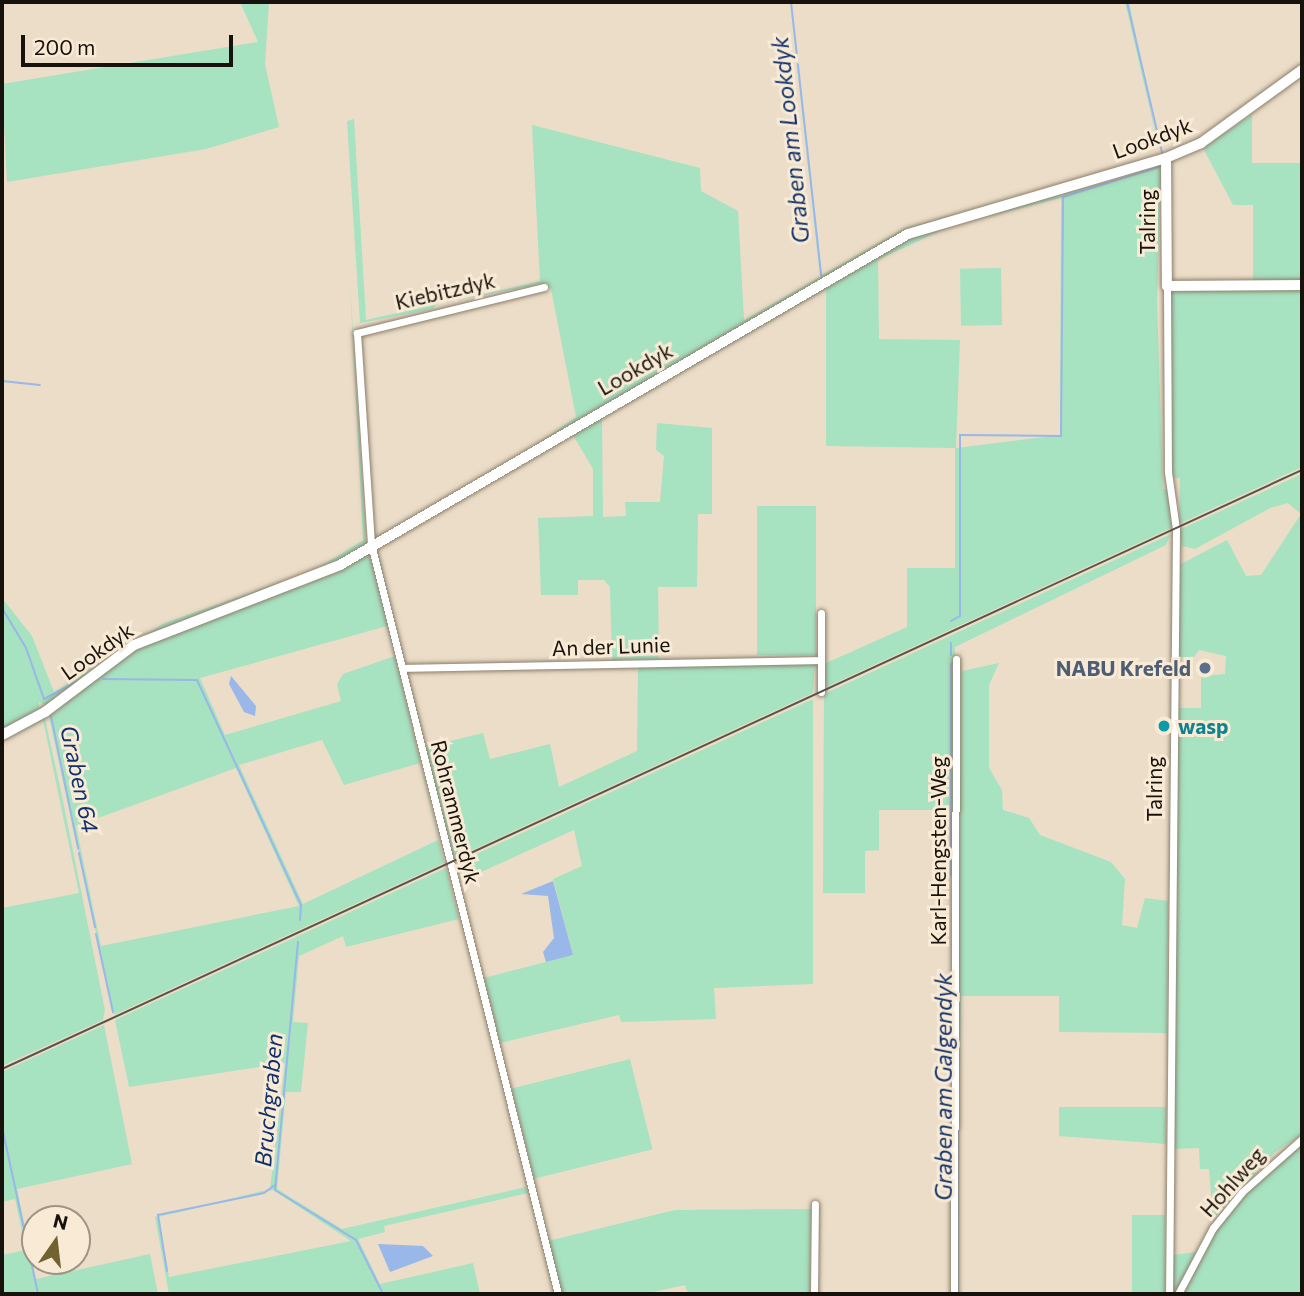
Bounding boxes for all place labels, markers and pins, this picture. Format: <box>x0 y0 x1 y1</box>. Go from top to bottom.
place label: NABU Krefeld <box>1056 655 1191 681</box>
marker: NABU Krefeld <box>1197 660 1213 676</box>
place label: wasp <box>1178 713 1229 739</box>
marker: wasp <box>1156 718 1172 734</box>

